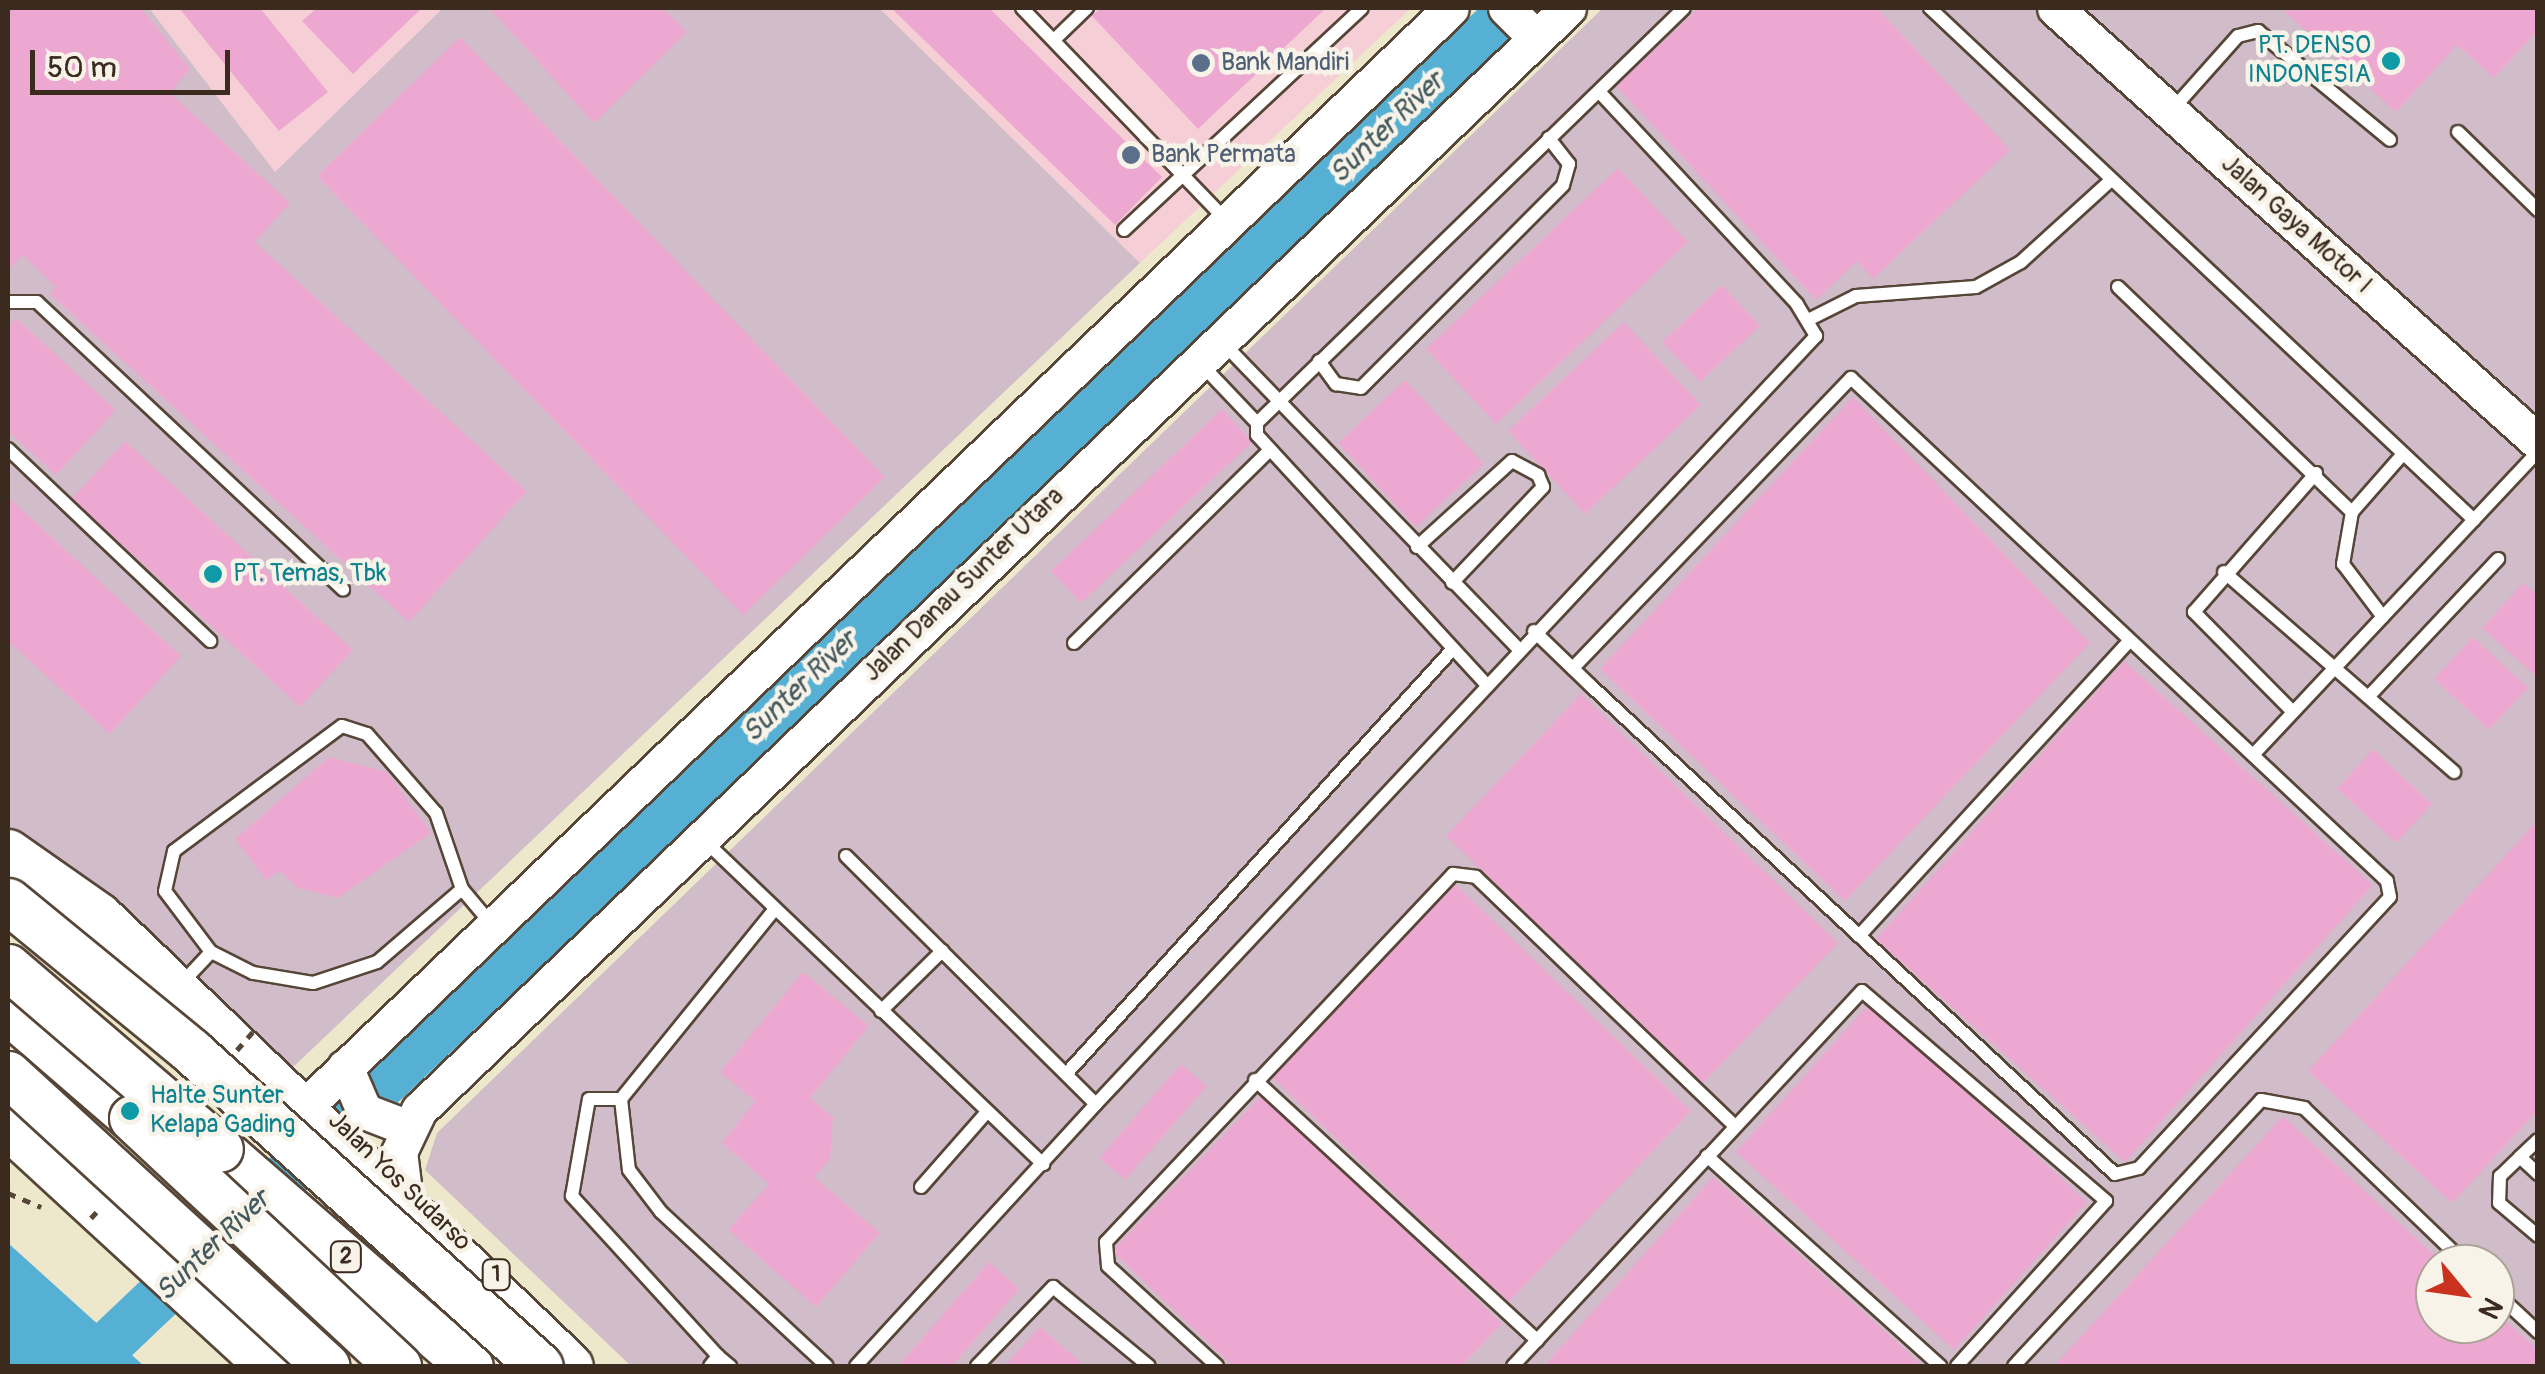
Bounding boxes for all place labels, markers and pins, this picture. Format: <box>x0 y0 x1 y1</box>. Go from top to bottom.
place label: PT. DENSO INDONESIA <box>2248 32 2371 91</box>
place label: Bank Mandiri <box>1221 48 1349 78</box>
marker: PT. DENSO INDONESIA <box>2380 50 2402 72</box>
marker: Bank Mandiri <box>1190 52 1212 74</box>
place label: Bank Permata <box>1151 140 1296 170</box>
marker: Bank Permata <box>1120 144 1142 166</box>
place label: PT. Temas, Tbk <box>233 559 386 589</box>
marker: PT. Temas, Tbk <box>202 563 224 585</box>
place label: Halte Sunter Kelapa Gading <box>150 1082 295 1141</box>
marker: Halte Sunter Kelapa Gading <box>119 1100 141 1122</box>

